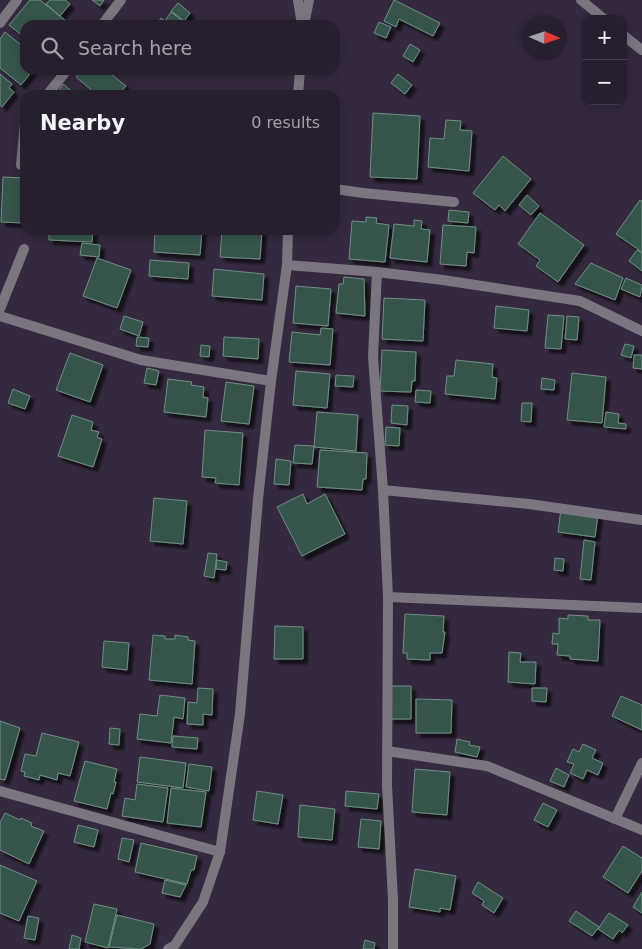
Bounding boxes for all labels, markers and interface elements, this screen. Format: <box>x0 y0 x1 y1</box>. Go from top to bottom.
north arrow <box>522 15 567 60</box>
map controls <box>582 15 627 105</box>
button: + <box>582 15 627 60</box>
search box <box>20 20 340 75</box>
icon: search <box>38 34 66 62</box>
text: Search here <box>78 37 192 59</box>
button: − <box>582 60 627 105</box>
text: Nearby <box>40 111 125 135</box>
text: 0 results <box>251 113 320 132</box>

